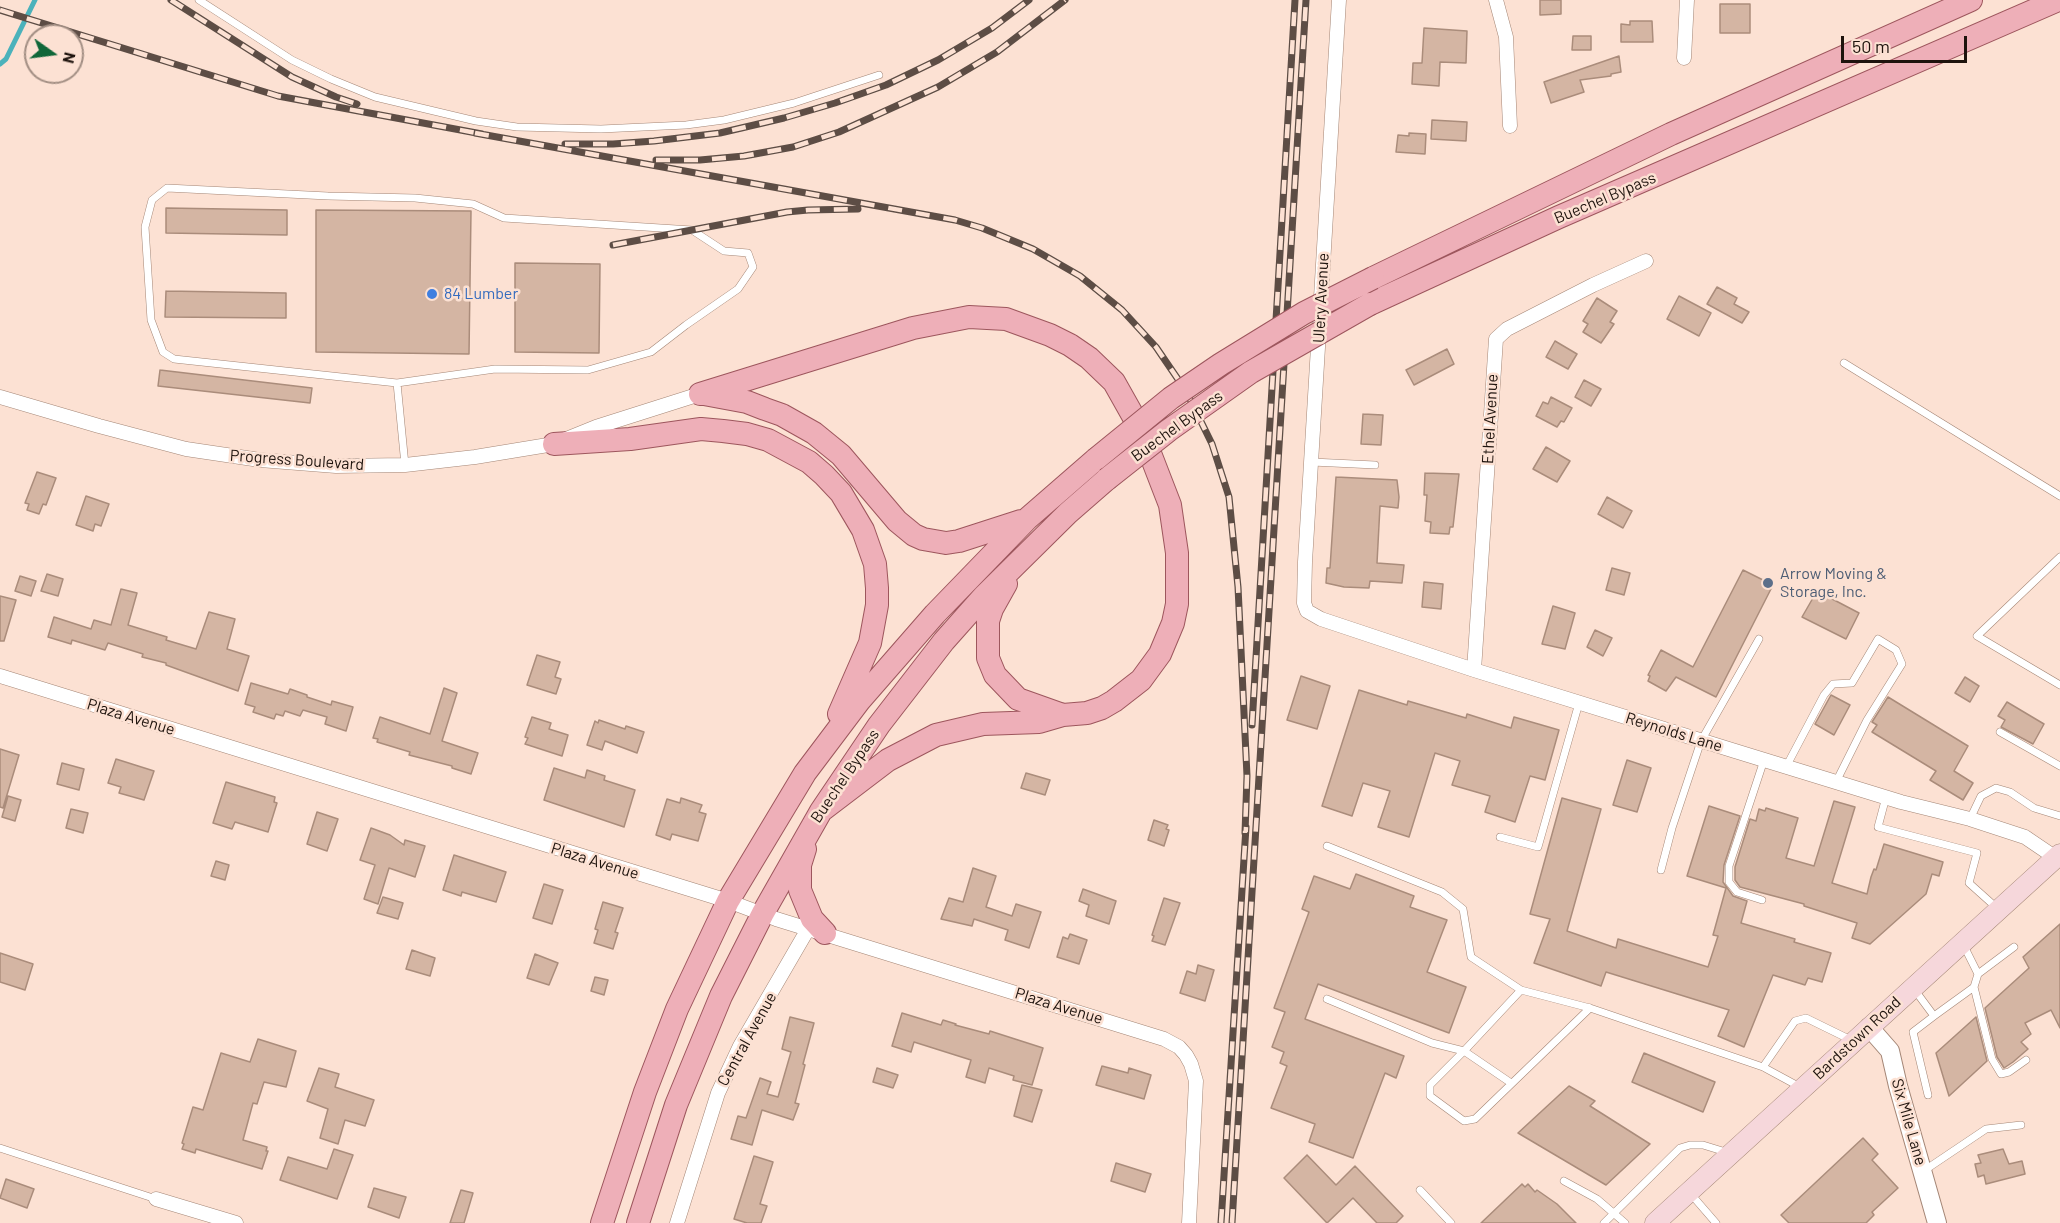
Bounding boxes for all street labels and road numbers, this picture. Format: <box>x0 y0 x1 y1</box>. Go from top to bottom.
street label: Buechel Bypass <box>1551 168 1659 228</box>
street label: Ulery Avenue <box>1309 252 1333 344</box>
street label: Ethel Avenue <box>1478 373 1502 465</box>
street label: Buechel Bypass <box>1127 386 1227 466</box>
street label: Progress Boulevard <box>229 446 365 474</box>
street label: Plaza Avenue <box>85 695 177 739</box>
street label: Reynolds Lane <box>1623 708 1725 756</box>
street label: Buechel Bypass <box>807 726 883 826</box>
street label: Plaza Avenue <box>549 839 641 883</box>
street label: Plaza Avenue <box>1013 984 1105 1028</box>
street label: Central Avenue <box>713 989 781 1089</box>
street label: Bardstown Road <box>1809 992 1905 1084</box>
street label: Six Mile Lane <box>1887 1076 1931 1168</box>

